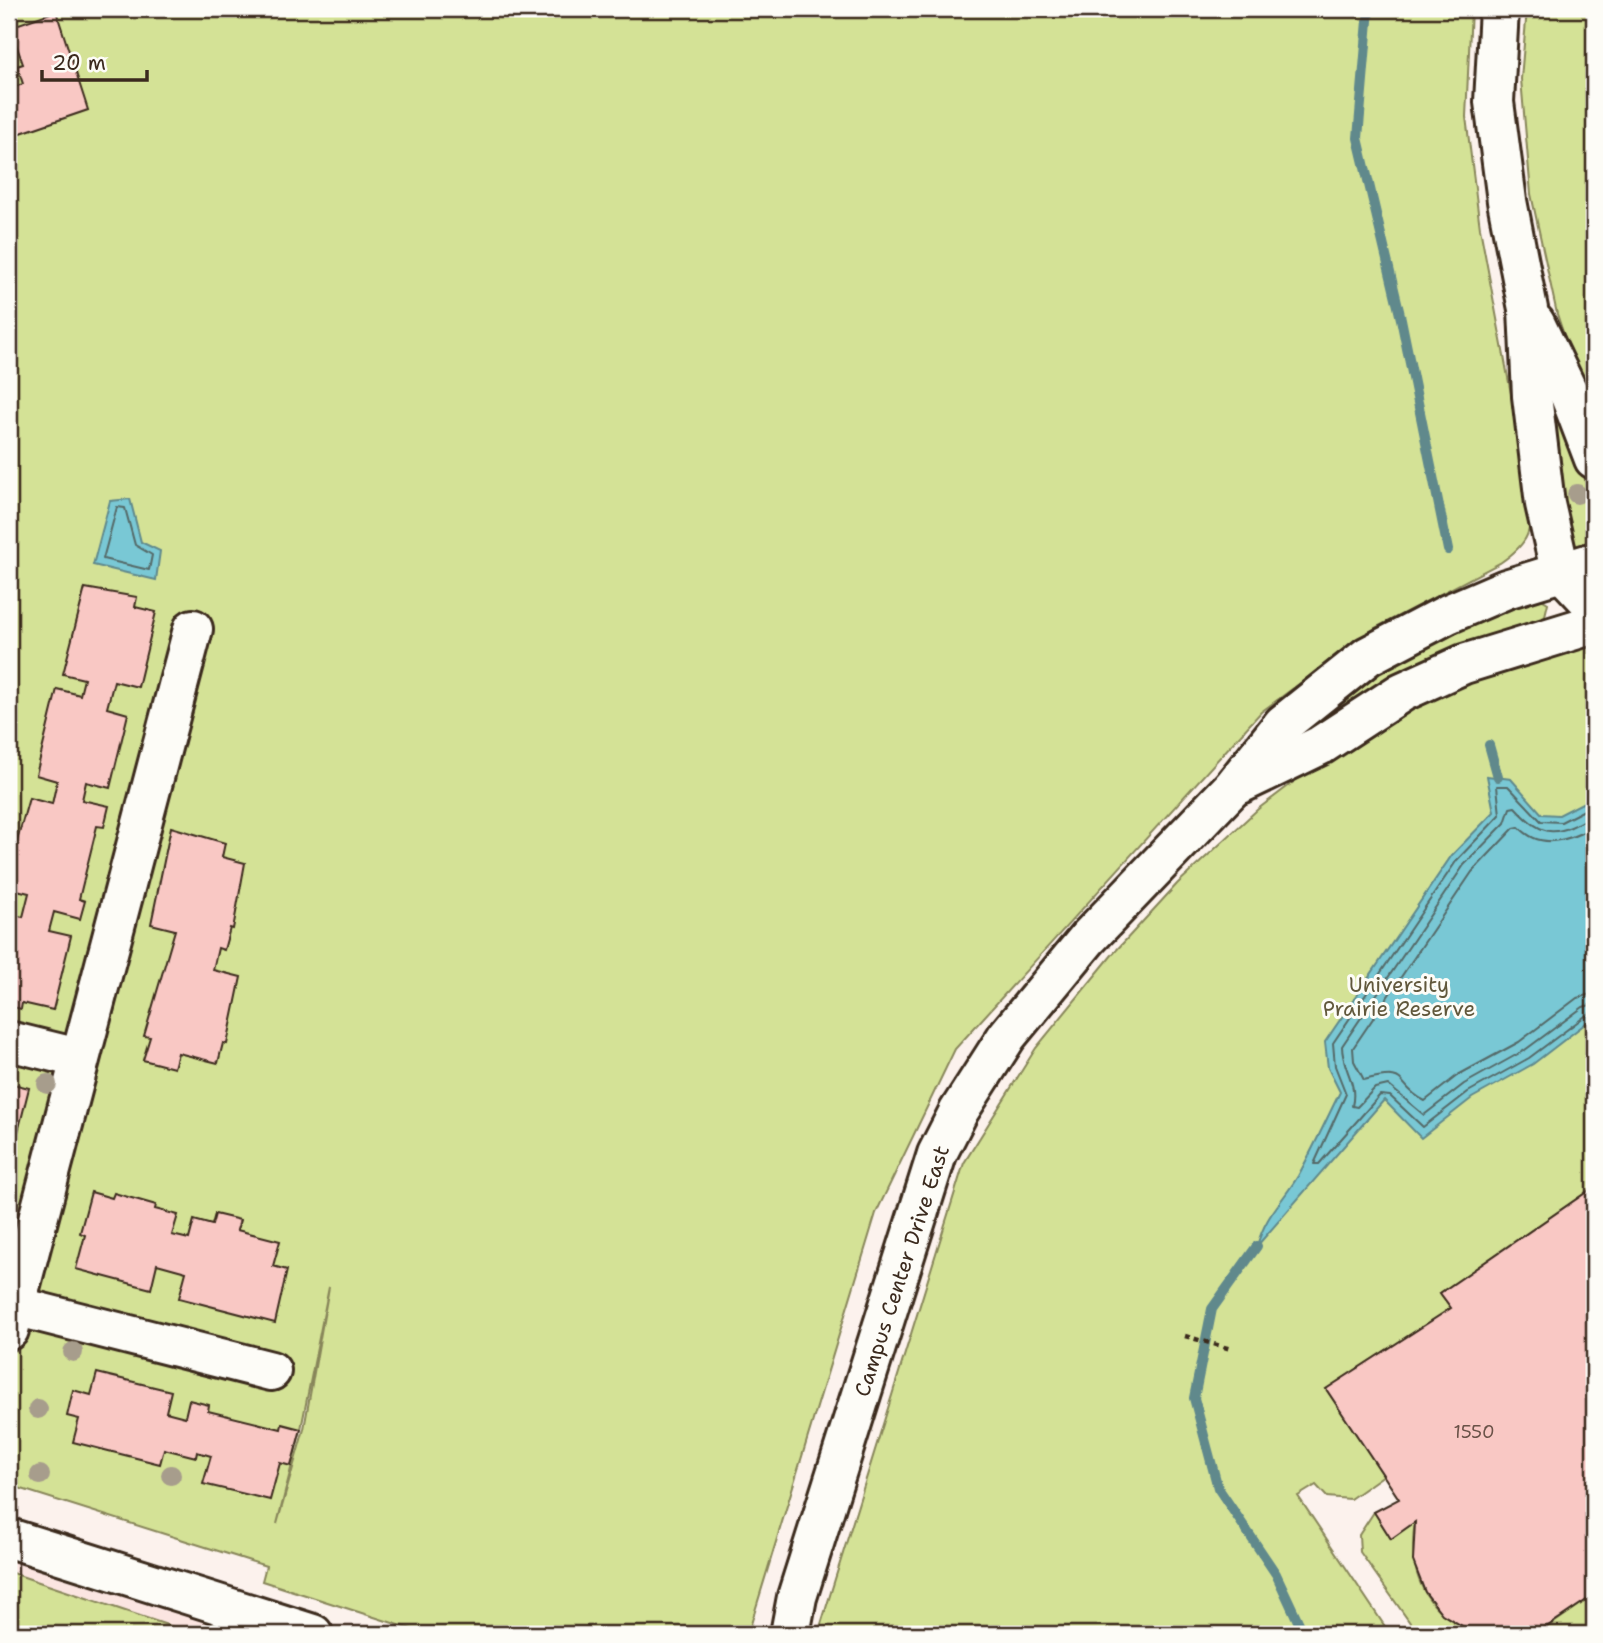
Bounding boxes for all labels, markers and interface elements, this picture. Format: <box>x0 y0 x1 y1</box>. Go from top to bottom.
scale bar <box>42 38 147 82</box>
text: 20 m <box>52 49 106 77</box>
park label: University Prairie Reserve <box>1323 971 1475 1023</box>
street label: Campus Center Drive East <box>848 1142 956 1400</box>
house number: 1550 <box>1453 1420 1495 1444</box>

